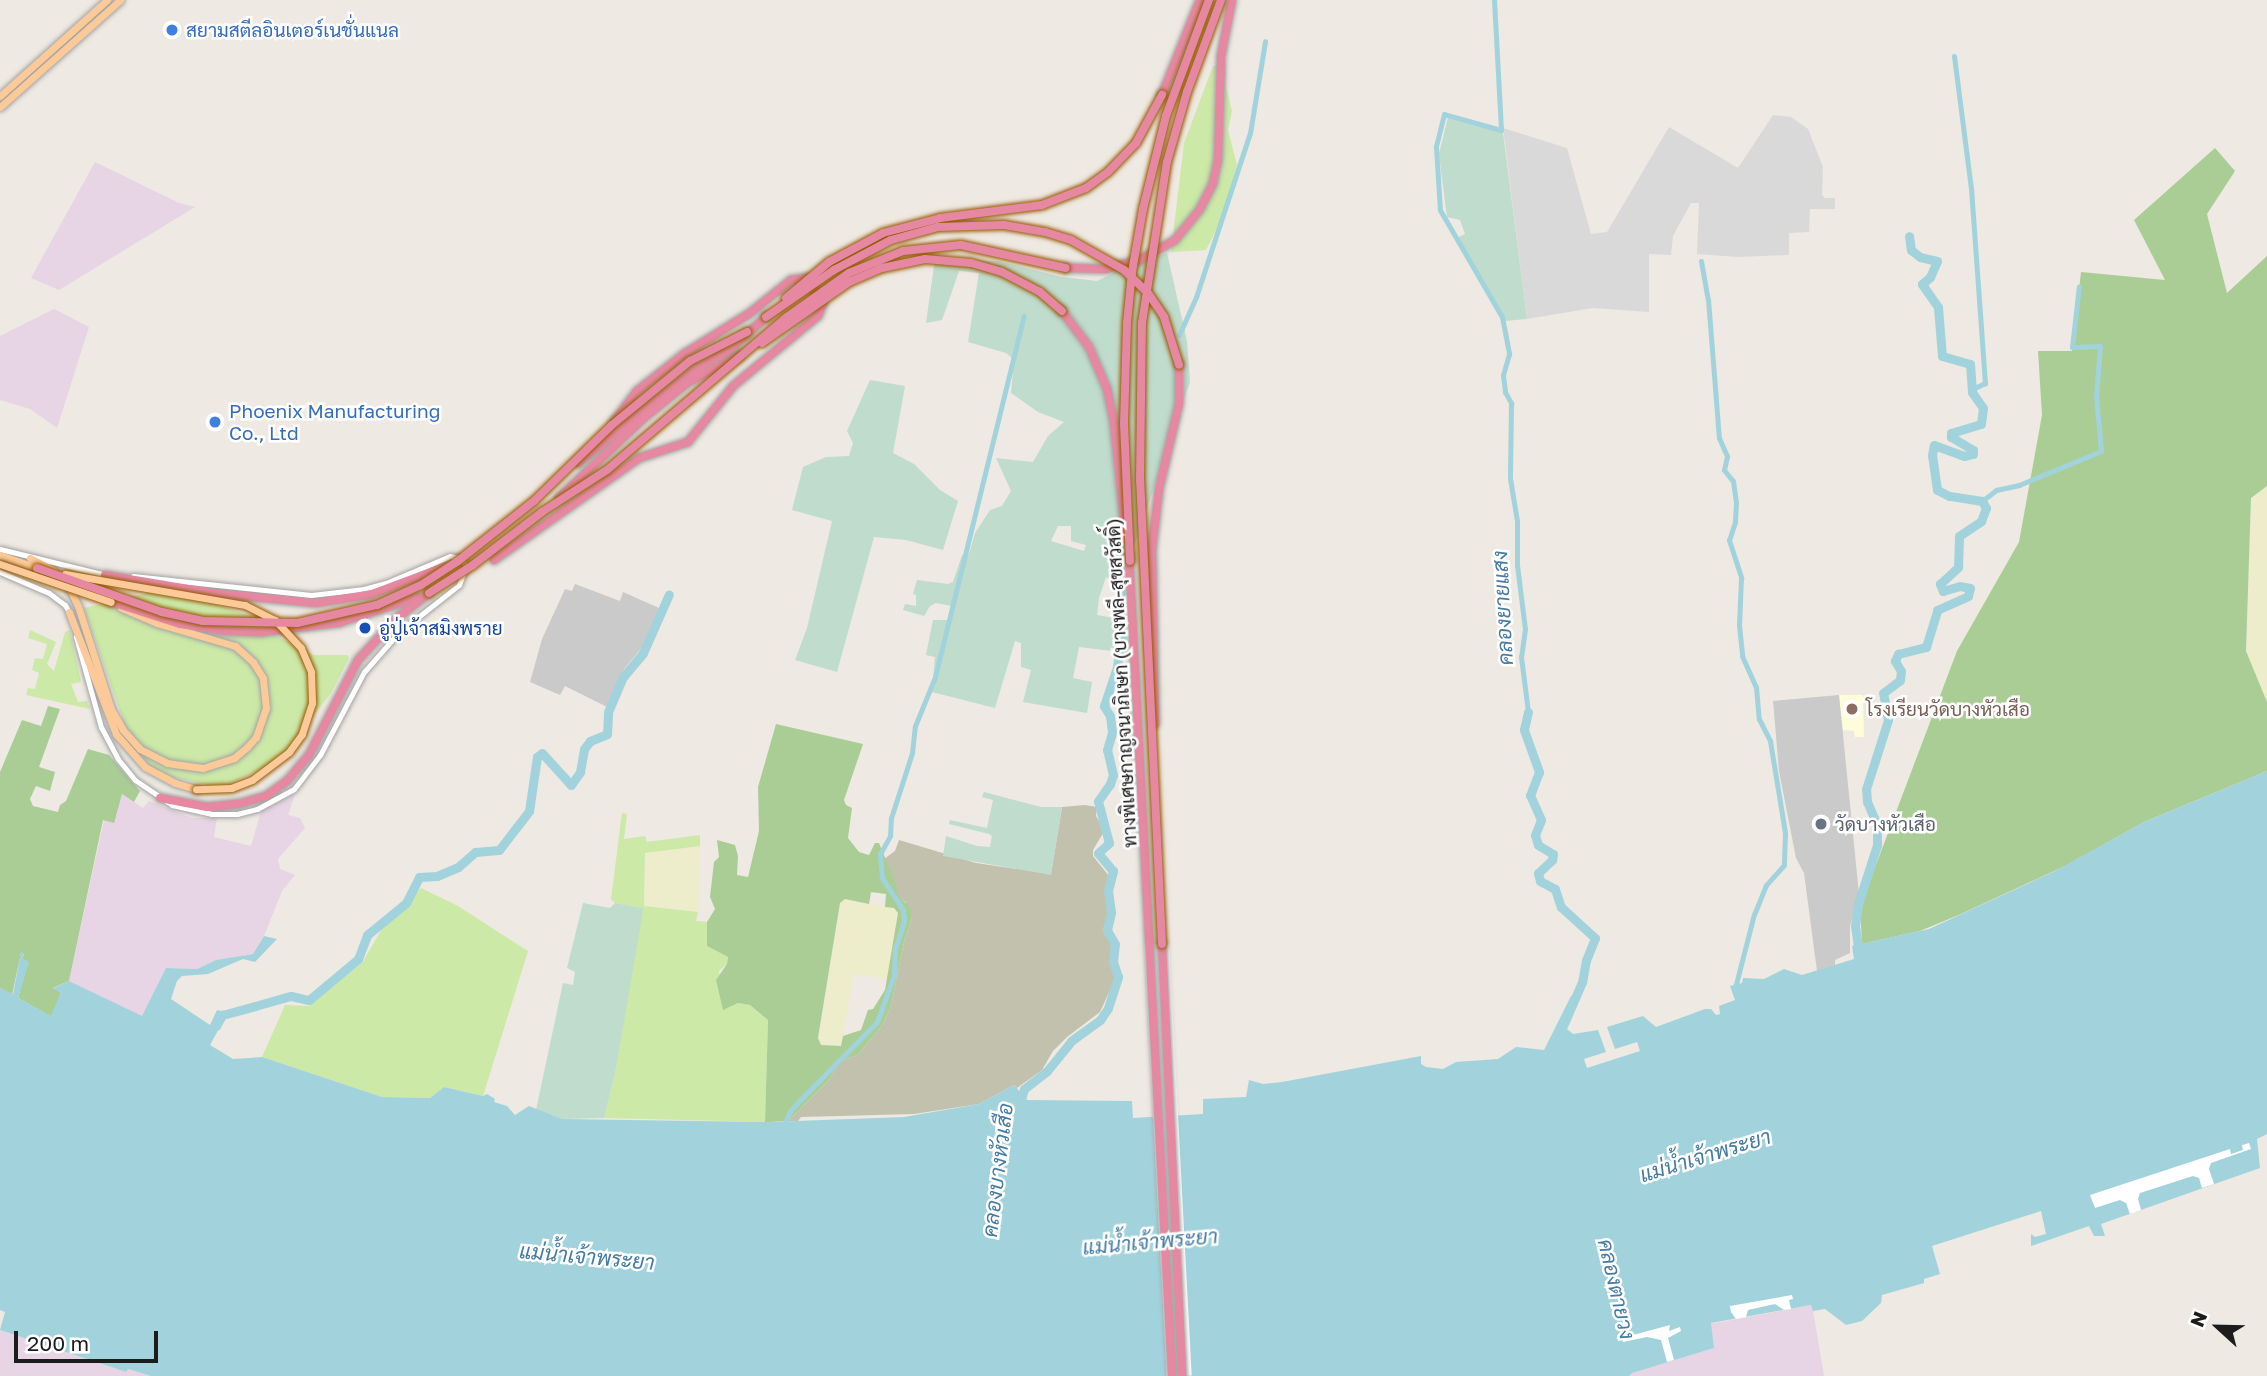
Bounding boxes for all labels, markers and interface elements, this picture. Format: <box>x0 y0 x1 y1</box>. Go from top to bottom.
place label: สยามสตีลอินเตอร์เนชั่นแนล <box>186 19 399 41</box>
marker: สยามสตีลอินเตอร์เนชั่นแนล <box>164 22 180 38</box>
place label: Phoenix Manufacturing Co., Ltd <box>229 400 440 444</box>
marker: Phoenix Manufacturing Co., Ltd <box>207 414 223 430</box>
street label: ทางพิเศษกาญจนาภิเษก (บางพลี-สุขสวัสดิ์) <box>1101 518 1141 848</box>
water label: คลองยายแสง <box>1486 550 1518 666</box>
place label: อู่ปู่เจ้าสมิงพราย <box>379 617 503 639</box>
marker: อู่ปู่เจ้าสมิงพราย <box>357 620 373 636</box>
place label: โรงเรียนวัดบางหัวเสือ <box>1866 698 2030 720</box>
marker: โรงเรียนวัดบางหัวเสือ <box>1844 701 1860 717</box>
place label: วัดบางหัวเสือ <box>1835 813 1936 835</box>
marker: วัดบางหัวเสือ <box>1813 816 1829 832</box>
water label: คลองบางหัวเสือ <box>976 1101 1018 1239</box>
water label: แม่น้ำเจ้าพระยา <box>1636 1123 1774 1187</box>
water label: แม่น้ำเจ้าพระยา <box>1081 1223 1219 1259</box>
water label: คลองตายวง <box>1593 1237 1641 1341</box>
water label: แม่น้ำเจ้าพระยา <box>518 1238 656 1274</box>
north arrow <box>2183 1292 2253 1362</box>
text: N <box>2185 1308 2211 1330</box>
scale bar <box>18 1316 161 1360</box>
text: 200 m <box>27 1330 89 1356</box>

